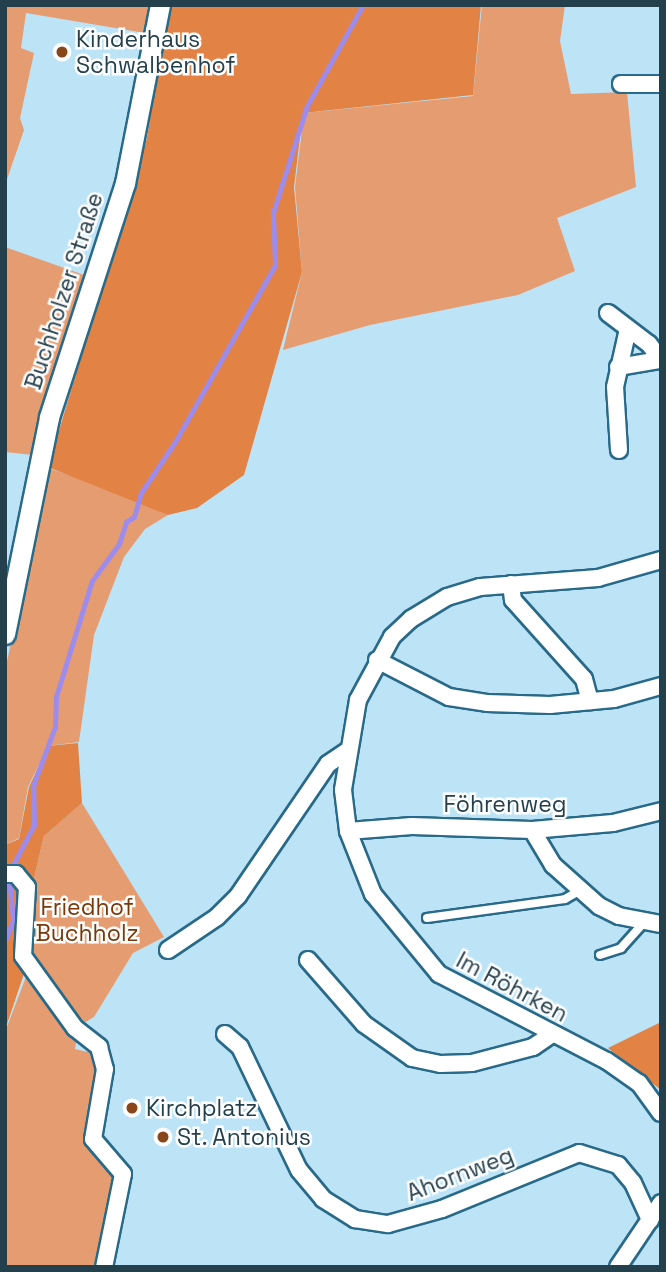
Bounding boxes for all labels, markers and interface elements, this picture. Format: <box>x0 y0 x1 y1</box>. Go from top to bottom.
place label: Kinderhaus Schwalbenhof <box>76 25 235 79</box>
marker: Kinderhaus Schwalbenhof <box>54 44 70 60</box>
street label: Buchholzer Straße <box>19 189 109 393</box>
street label: Föhrenweg <box>443 790 567 818</box>
park label: Friedhof Buchholz <box>35 893 139 947</box>
street label: Im Röhrken <box>452 946 572 1028</box>
place label: Kirchplatz <box>146 1094 257 1122</box>
marker: Kirchplatz <box>124 1100 140 1116</box>
place label: St. Antonius <box>177 1123 312 1151</box>
marker: St. Antonius <box>155 1129 171 1145</box>
street label: Ahornweg <box>403 1141 517 1207</box>

